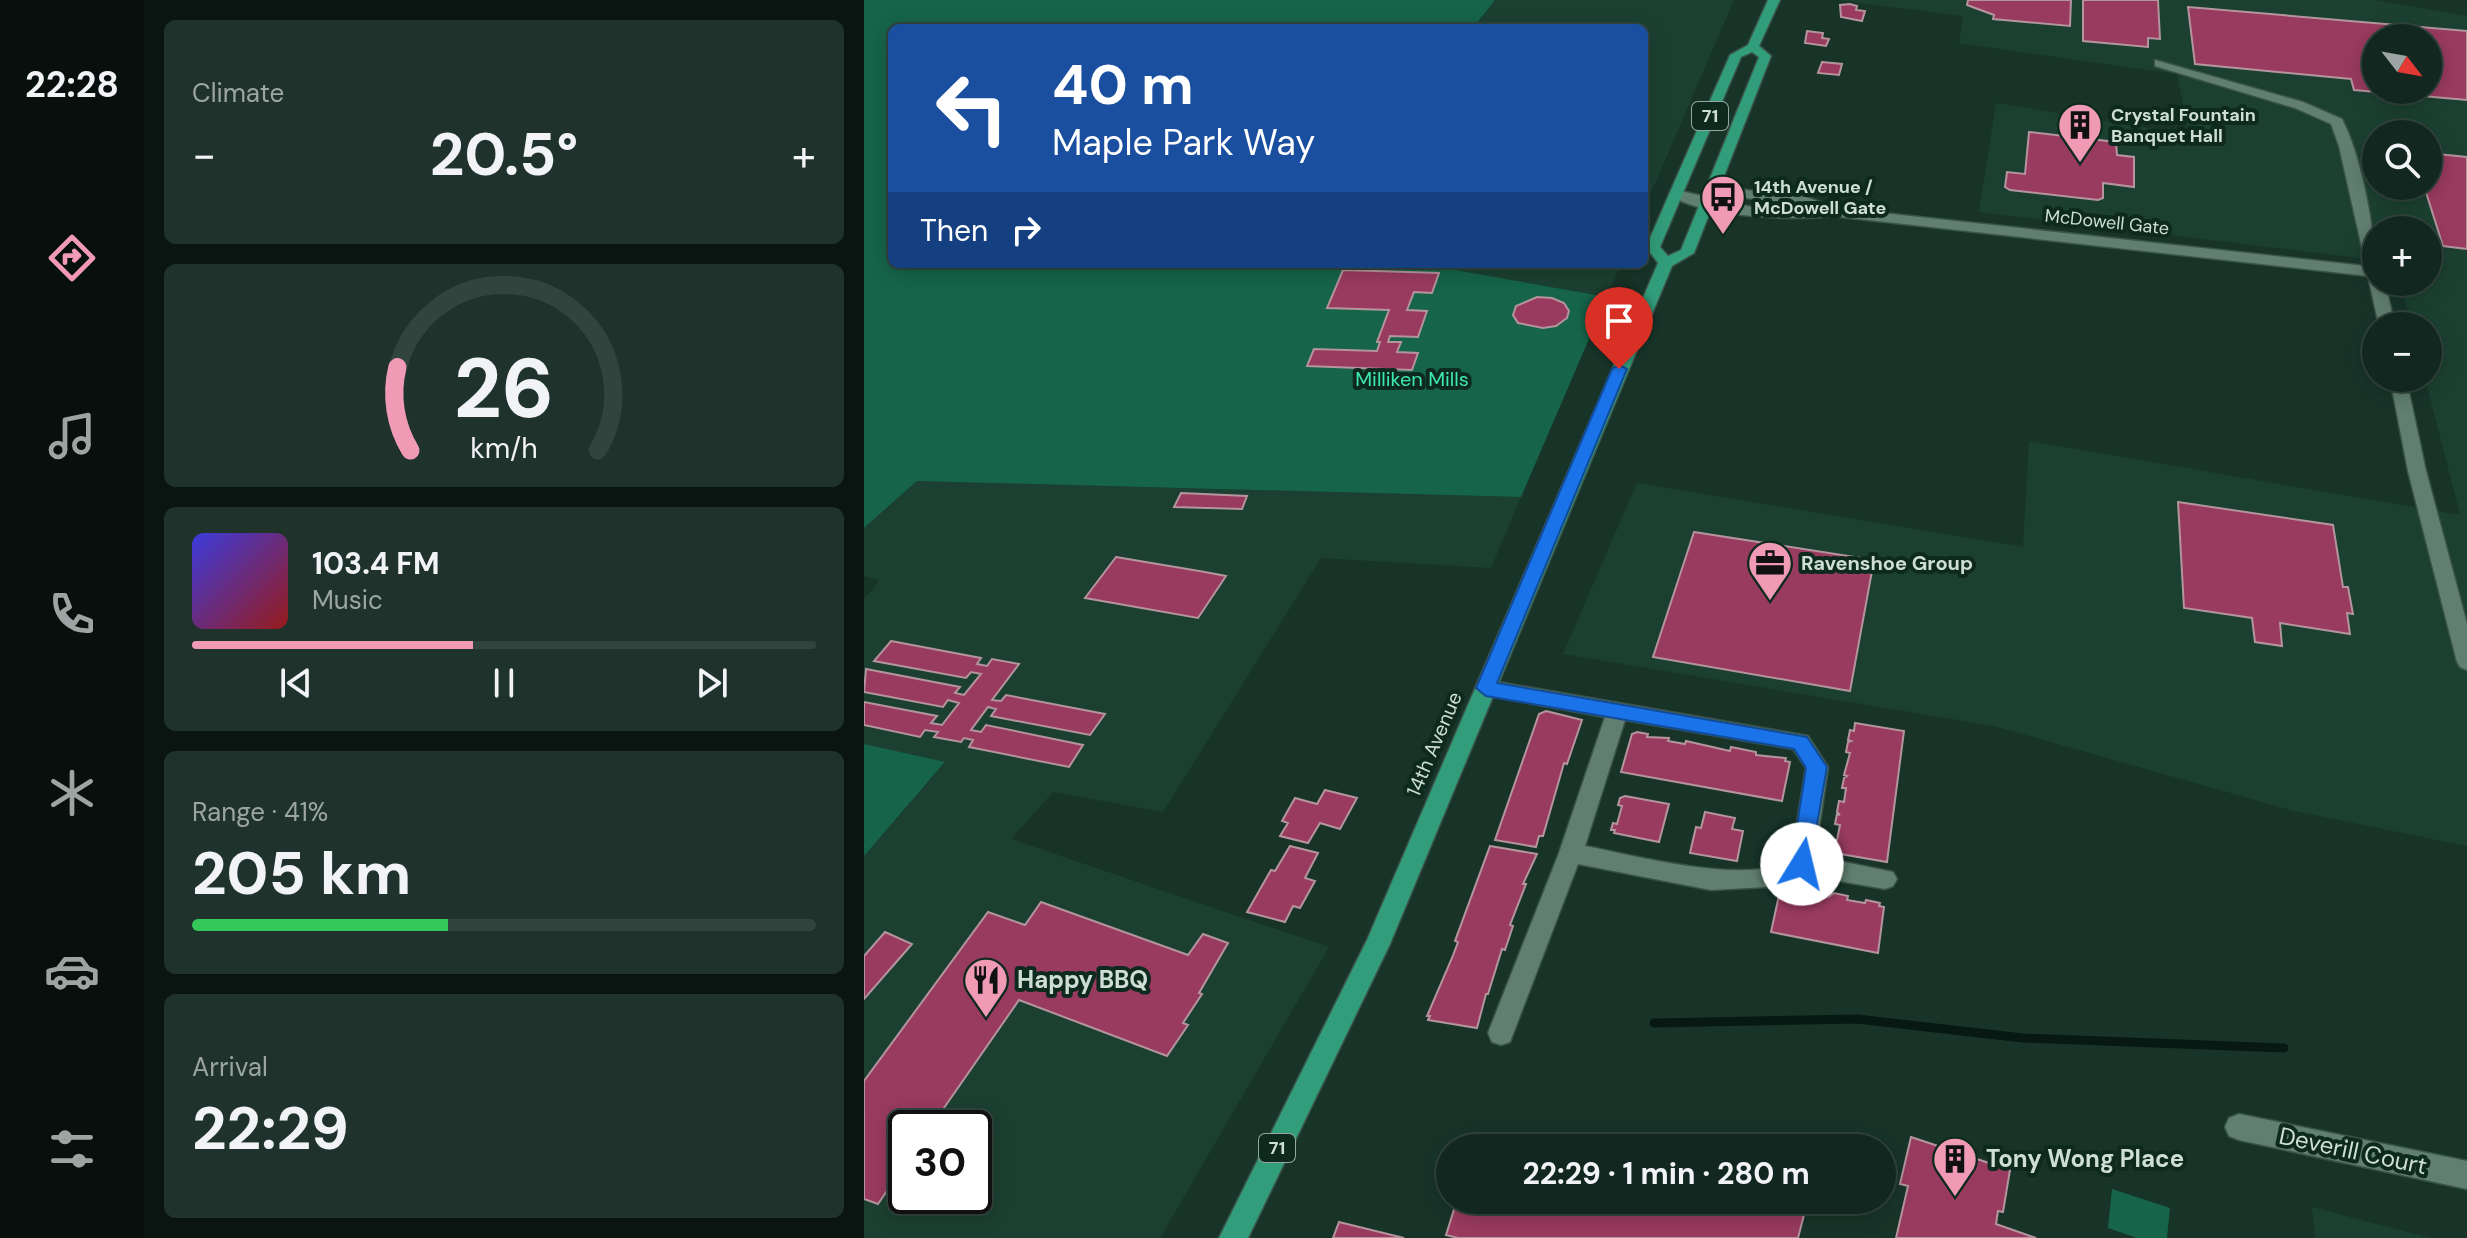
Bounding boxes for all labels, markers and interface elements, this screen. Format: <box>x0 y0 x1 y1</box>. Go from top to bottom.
north arrow <box>2362 24 2442 104</box>
map controls <box>2362 24 2442 392</box>
text: 40 m <box>1052 48 1194 121</box>
icon: left <box>920 56 1024 160</box>
text: 22:28 <box>25 61 119 108</box>
text: Climate <box>192 76 284 110</box>
building icon: Crystal Fountain Banquet Hall <box>2056 101 2104 164</box>
road number: 71 <box>1692 102 1728 130</box>
place label: Crystal Fountain Banquet Hall <box>2111 103 2256 148</box>
text: 20.5° <box>430 115 578 194</box>
text: Maple Park Way <box>1052 119 1315 166</box>
button: search <box>2362 120 2442 200</box>
text: − <box>192 126 216 184</box>
text: + <box>792 126 816 184</box>
bus stop icon: 14th Avenue / McDowell Gate <box>1699 173 1747 236</box>
place label: 14th Avenue / McDowell Gate <box>1754 175 1886 220</box>
street label: McDowell Gate <box>2044 204 2170 240</box>
icon: right <box>1004 208 1048 252</box>
text: Then <box>920 211 988 250</box>
button: + <box>2362 216 2442 296</box>
icon: directions <box>44 230 100 286</box>
pin <box>1585 287 1653 369</box>
icon: arrive <box>1597 299 1641 343</box>
button: − <box>2362 312 2442 392</box>
text: 26 <box>454 334 554 443</box>
park label: Milliken Mills <box>1355 366 1469 392</box>
icon: music <box>44 408 100 464</box>
text: km/h <box>470 431 538 468</box>
office icon: Ravenshoe Group <box>1746 539 1794 602</box>
text: 103.4 FM <box>312 544 440 583</box>
place label: Ravenshoe Group <box>1801 550 1973 576</box>
text: Music <box>312 583 383 617</box>
icon: phone <box>44 586 100 642</box>
icon: previous <box>274 661 318 705</box>
icon: pause <box>482 661 526 705</box>
icon: next <box>690 661 734 705</box>
street label: 14th Avenue <box>1400 688 1468 800</box>
icon: climate <box>44 765 100 821</box>
text: Range · 41% <box>192 795 328 829</box>
position arrow <box>1760 822 1844 906</box>
text: 205 km <box>192 834 411 913</box>
icon: car <box>44 943 100 999</box>
restaurant icon: Happy BBQ <box>962 956 1010 1019</box>
place label: Happy BBQ <box>1017 964 1148 995</box>
text: Arrival <box>192 1050 268 1084</box>
text: 22:29 <box>192 1089 349 1168</box>
speed limit sign: 30 <box>888 1110 992 1214</box>
street label: Deverill Court <box>2276 1120 2430 1181</box>
icon: filters <box>44 1121 100 1177</box>
road number: 71 <box>1259 1134 1295 1162</box>
building icon: Tony Wong Place <box>1931 1135 1979 1198</box>
place label: Tony Wong Place <box>1986 1143 2184 1174</box>
text: 22:29 · 1 min · 280 m <box>1522 1154 1810 1193</box>

